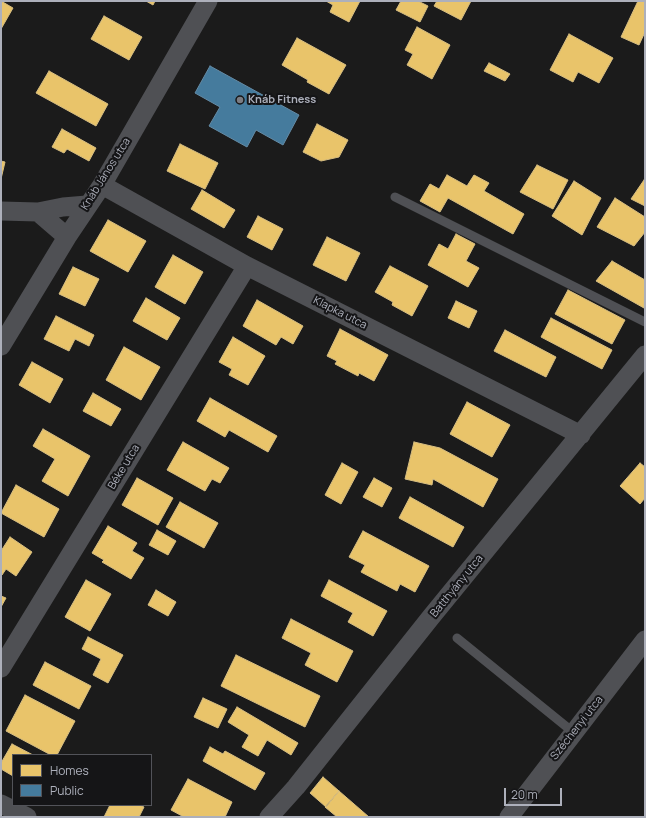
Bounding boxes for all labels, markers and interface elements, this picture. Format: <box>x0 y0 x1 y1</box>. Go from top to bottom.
place label: Knáb Fitness <box>248 93 316 107</box>
marker: Knáb Fitness <box>235 95 245 105</box>
street label: Knáb János utca <box>78 135 134 213</box>
street label: Klapka utca <box>311 294 369 332</box>
street label: Béke utca <box>105 442 143 492</box>
street label: Batthyány utca <box>428 552 486 620</box>
street label: Széchenyi utca <box>548 693 606 763</box>
legend <box>12 754 152 806</box>
text: Homes <box>50 762 89 779</box>
scale bar <box>506 780 564 806</box>
text: Public <box>50 782 84 799</box>
text: 20 m <box>511 786 538 803</box>

